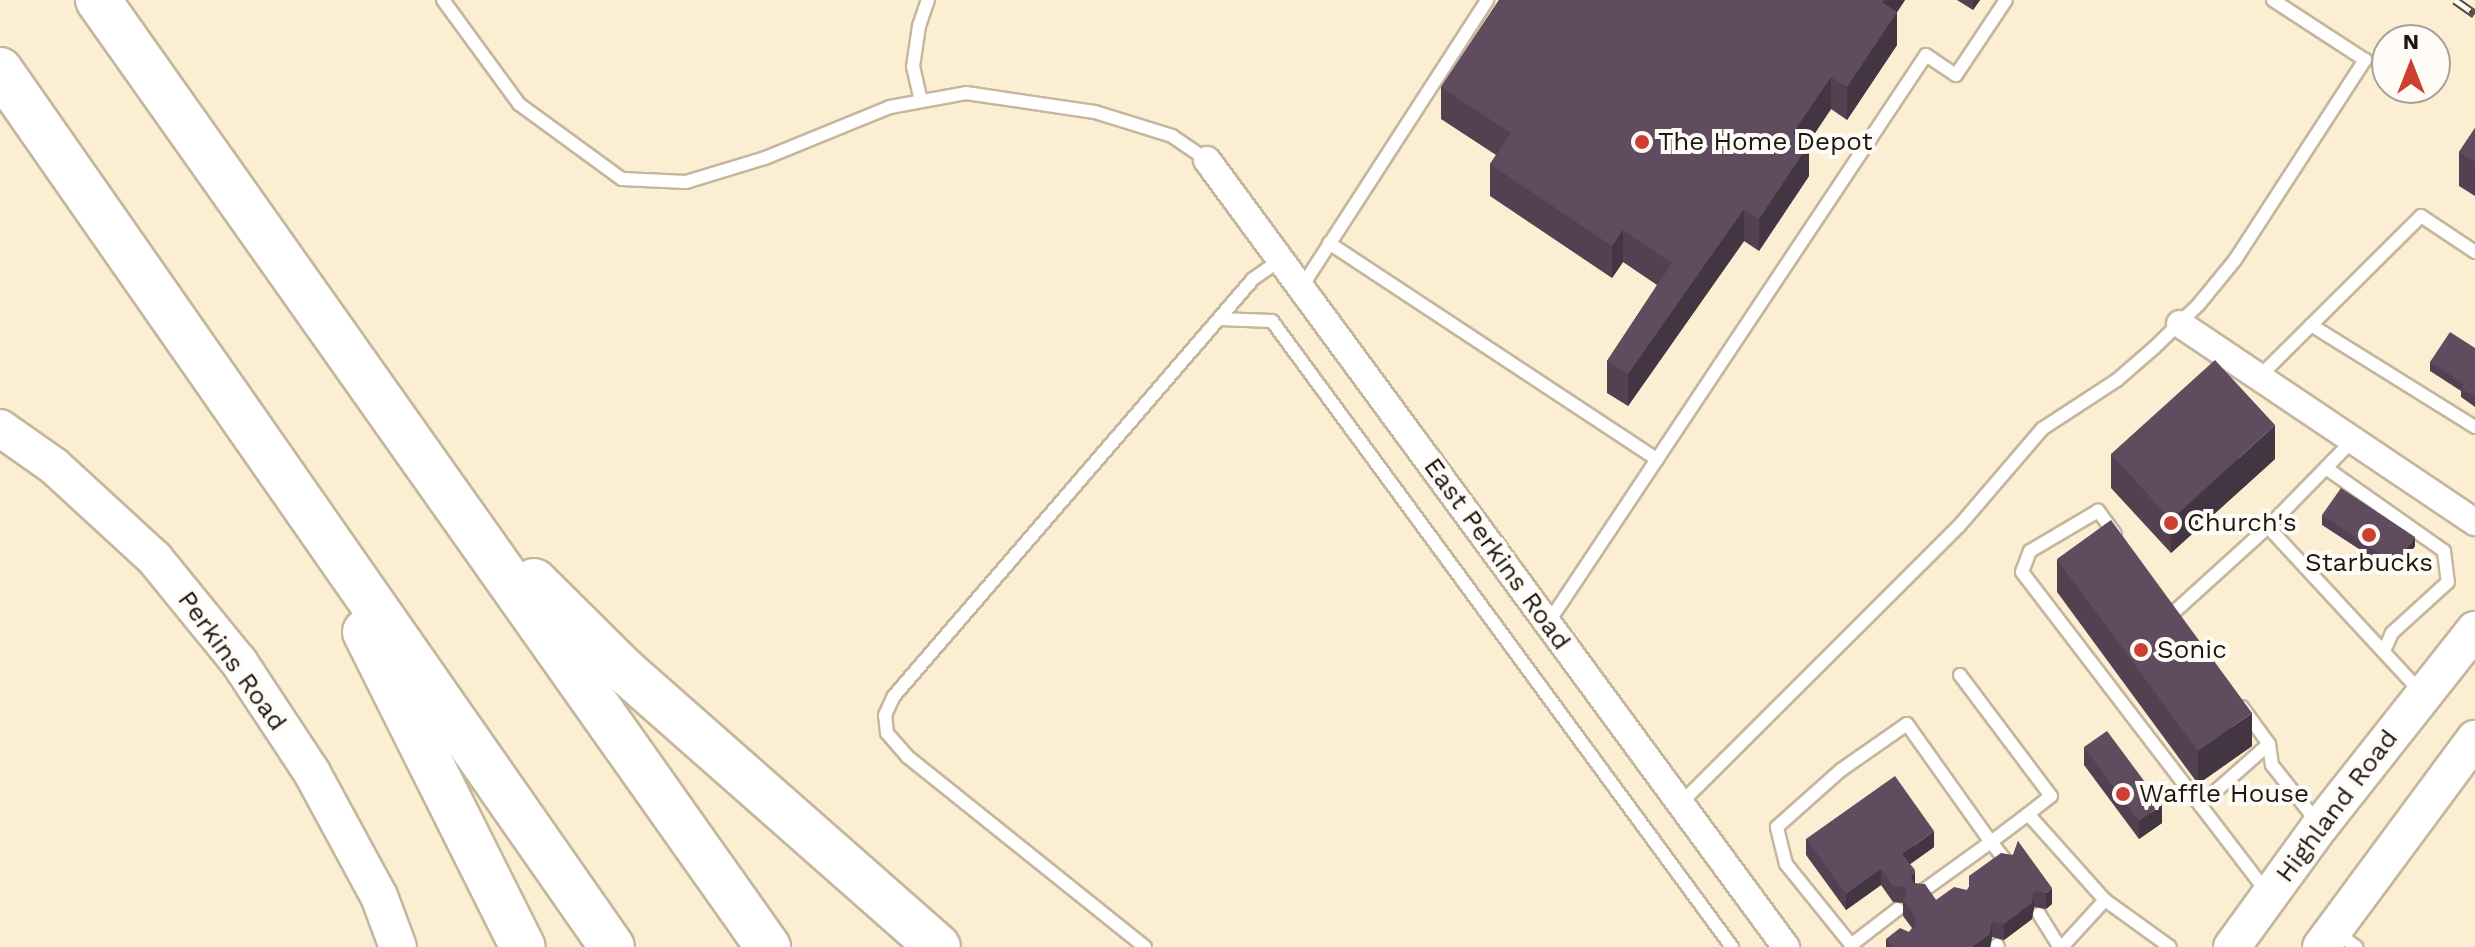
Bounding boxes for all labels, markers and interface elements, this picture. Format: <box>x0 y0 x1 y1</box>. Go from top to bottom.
north arrow <box>2371 24 2451 104</box>
text: N <box>2403 29 2419 54</box>
place label: The Home Depot <box>1658 126 1873 158</box>
marker: The Home Depot <box>1633 133 1651 151</box>
street label: East Perkins Road <box>1417 452 1577 656</box>
place label: Church's <box>2187 507 2297 539</box>
marker: Church's <box>2162 514 2180 532</box>
marker: Starbucks <box>2360 526 2378 544</box>
place label: Starbucks <box>2305 547 2433 579</box>
street label: Perkins Road <box>171 585 293 737</box>
place label: Sonic <box>2157 634 2227 666</box>
marker: Sonic <box>2132 641 2150 659</box>
street label: Highland Road <box>2269 723 2405 889</box>
place label: Waffle House <box>2139 778 2309 810</box>
marker: Waffle House <box>2114 785 2132 803</box>

